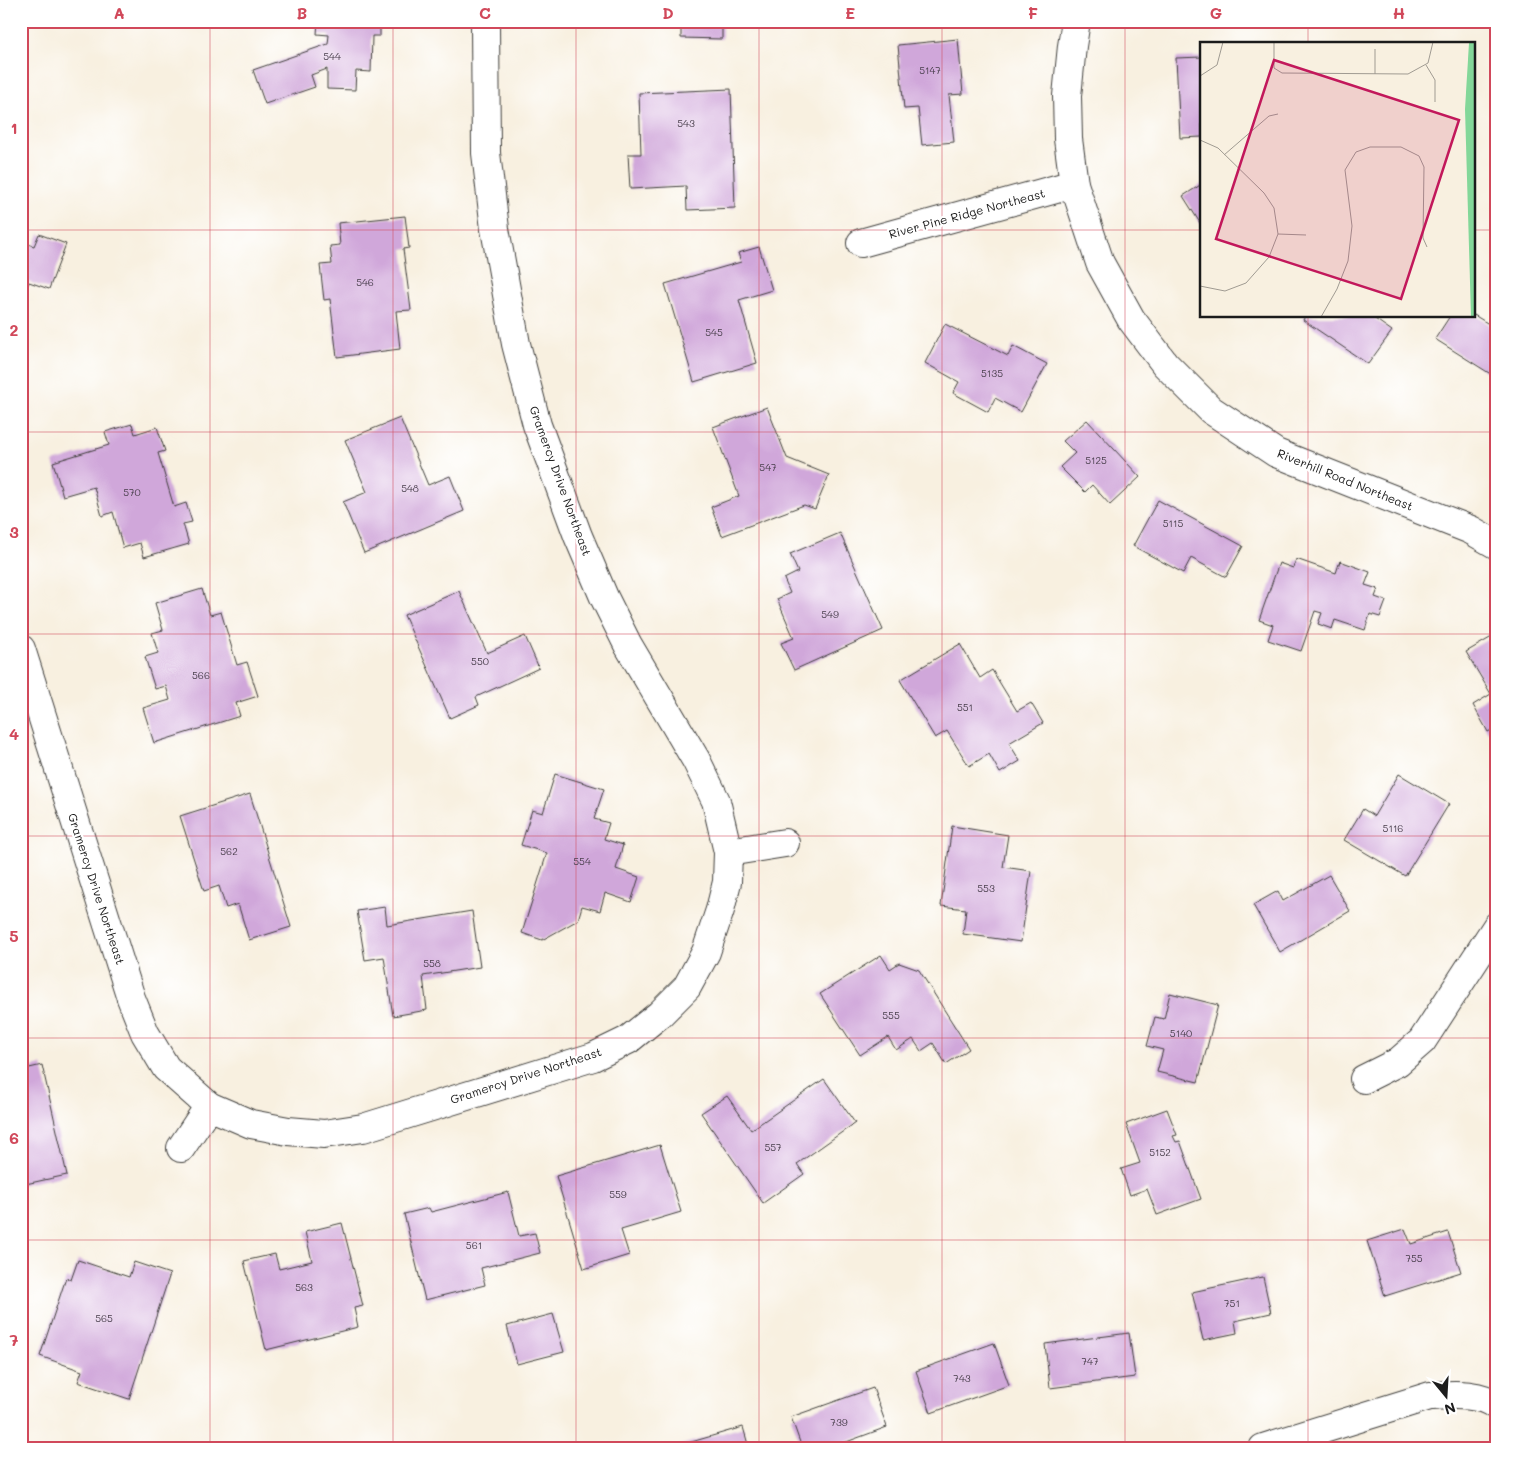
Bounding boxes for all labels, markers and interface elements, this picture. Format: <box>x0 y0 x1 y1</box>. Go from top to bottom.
text: A <box>113 2 125 23</box>
text: B <box>297 2 307 23</box>
text: C <box>479 2 491 23</box>
text: D <box>662 2 674 23</box>
text: E <box>845 2 855 23</box>
text: F <box>1028 2 1038 23</box>
text: G <box>1210 2 1222 23</box>
text: H <box>1393 2 1405 23</box>
inset map <box>1200 42 1476 318</box>
house number: 544 <box>323 49 341 63</box>
house number: 5147 <box>919 63 941 77</box>
house number: 543 <box>677 116 695 130</box>
text: 1 <box>10 117 18 138</box>
street label: River Pine Ridge Northeast <box>887 184 1047 242</box>
house number: 546 <box>356 275 374 289</box>
text: 2 <box>10 319 19 340</box>
house number: 545 <box>705 325 723 339</box>
house number: 5135 <box>981 366 1003 380</box>
street label: Gramercy Drive Northeast <box>526 404 596 558</box>
street label: Riverhill Road Northeast <box>1275 444 1416 514</box>
house number: 5125 <box>1085 453 1107 467</box>
house number: 547 <box>759 460 777 474</box>
house number: 548 <box>401 481 419 495</box>
house number: 570 <box>123 485 141 499</box>
house number: 5115 <box>1163 516 1183 530</box>
text: 3 <box>9 521 19 542</box>
house number: 549 <box>821 607 839 621</box>
house number: 550 <box>471 654 489 668</box>
house number: 566 <box>192 668 210 682</box>
house number: 551 <box>957 700 973 714</box>
text: 4 <box>9 723 19 744</box>
street label: Gramercy Drive Northeast <box>65 811 129 966</box>
house number: 5116 <box>1383 821 1403 835</box>
house number: 562 <box>220 844 238 858</box>
house number: 554 <box>573 854 591 868</box>
house number: 553 <box>977 881 995 895</box>
text: 5 <box>9 925 19 946</box>
house number: 558 <box>423 956 441 970</box>
house number: 555 <box>882 1008 900 1022</box>
house number: 5140 <box>1170 1026 1192 1040</box>
street label: Gramercy Drive Northeast <box>448 1043 603 1107</box>
text: 6 <box>9 1127 19 1148</box>
house number: 557 <box>764 1140 782 1154</box>
house number: 5152 <box>1149 1145 1171 1159</box>
house number: 559 <box>609 1187 627 1201</box>
house number: 561 <box>466 1238 482 1252</box>
house number: 755 <box>1405 1251 1423 1265</box>
house number: 563 <box>295 1280 313 1294</box>
house number: 751 <box>1224 1296 1240 1310</box>
house number: 565 <box>95 1311 113 1325</box>
text: 7 <box>10 1329 19 1350</box>
house number: 747 <box>1082 1354 1099 1368</box>
house number: 743 <box>953 1371 971 1385</box>
north arrow <box>1420 1372 1470 1422</box>
text: N <box>1442 1398 1458 1420</box>
house number: 739 <box>830 1415 848 1429</box>

